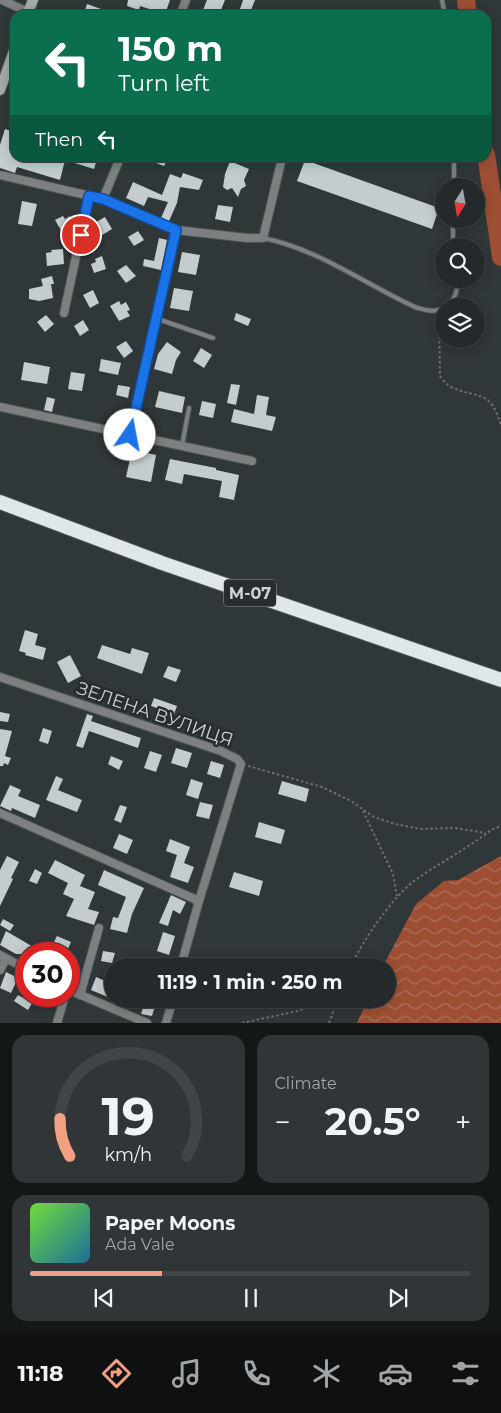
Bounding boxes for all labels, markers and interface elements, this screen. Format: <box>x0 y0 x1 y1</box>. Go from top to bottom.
text: 150 m <box>118 27 223 70</box>
icon: left <box>35 30 100 95</box>
text: Turn left <box>118 70 210 97</box>
icon: left <box>93 125 121 153</box>
text: Then <box>35 128 83 151</box>
north arrow <box>435 178 485 228</box>
map controls <box>435 178 485 348</box>
pin <box>60 214 102 256</box>
icon: arrive <box>67 221 95 249</box>
button: search <box>435 238 485 288</box>
button: layers <box>435 298 485 348</box>
position arrow <box>103 408 155 460</box>
road number: М-07 <box>224 580 276 606</box>
street label: ЗЕЛЕНА ВУЛИЦЯ <box>74 677 236 751</box>
speed limit sign: 30 <box>15 942 80 1007</box>
text: 11:19 · 1 min · 250 m <box>158 971 342 994</box>
text: Climate <box>275 1074 337 1093</box>
text: 19 <box>101 1085 155 1148</box>
text: 20.5° <box>325 1098 421 1145</box>
text: − <box>275 1105 291 1139</box>
text: + <box>455 1105 471 1139</box>
text: km/h <box>104 1144 152 1165</box>
text: Paper Moons <box>105 1212 235 1235</box>
text: Ada Vale <box>105 1235 175 1254</box>
icon: previous <box>90 1284 118 1312</box>
icon: pause <box>237 1284 265 1312</box>
icon: next <box>384 1284 412 1312</box>
icon: directions <box>99 1356 134 1391</box>
icon: music <box>169 1356 204 1391</box>
icon: phone <box>239 1356 274 1391</box>
icon: climate <box>309 1356 344 1391</box>
icon: car <box>378 1356 413 1391</box>
icon: filters <box>448 1356 483 1391</box>
text: 11:18 <box>17 1360 64 1387</box>

